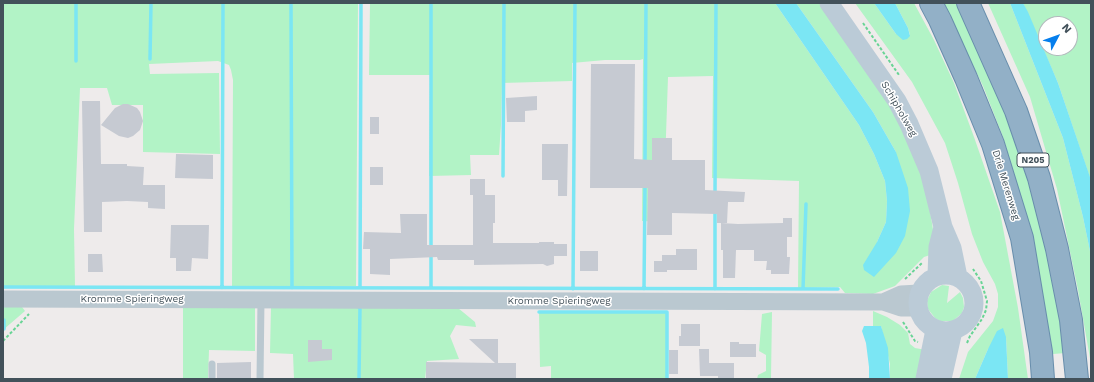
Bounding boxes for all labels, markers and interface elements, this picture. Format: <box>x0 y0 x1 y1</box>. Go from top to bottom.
north arrow <box>1038 16 1078 56</box>
text: N <box>1059 21 1074 36</box>
street label: Schipholweg <box>878 79 920 139</box>
street label: Drie Merenweg <box>990 149 1022 221</box>
road number: N205 <box>1017 153 1049 167</box>
street label: Kromme Spieringweg <box>80 293 184 305</box>
street label: Kromme Spieringweg <box>507 295 611 307</box>

